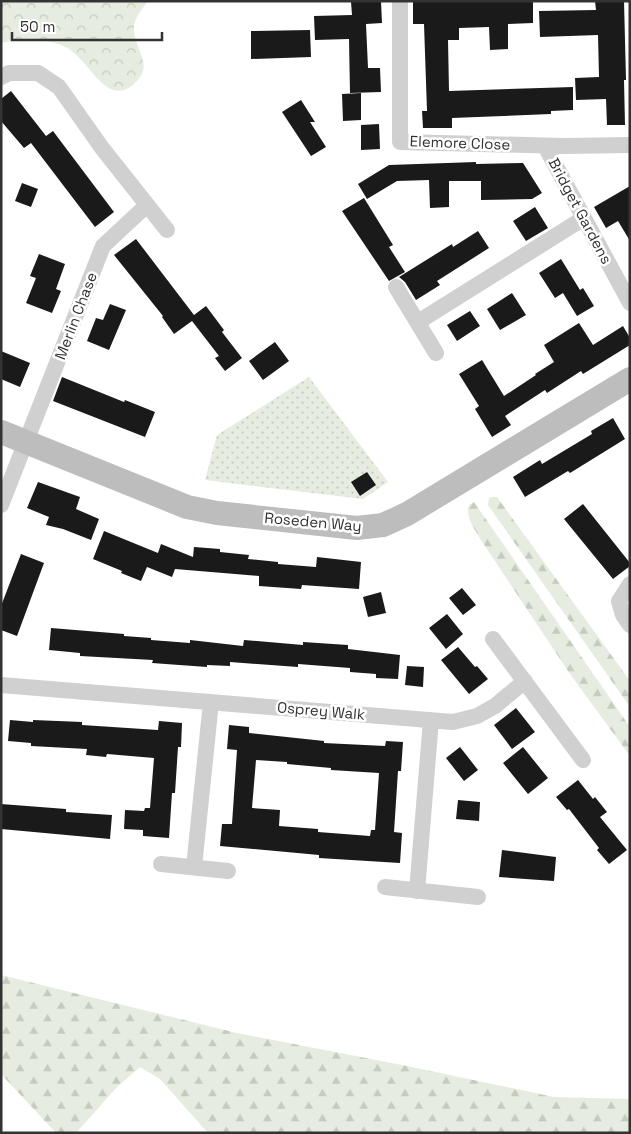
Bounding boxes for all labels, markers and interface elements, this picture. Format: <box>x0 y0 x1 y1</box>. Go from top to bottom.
scale bar <box>12 10 162 42</box>
text: 50 m <box>20 17 55 36</box>
street label: Elemore Close <box>409 131 511 154</box>
street label: Bridget Gardens <box>544 154 616 267</box>
street label: Merlin Chase <box>50 269 101 362</box>
street label: Roseden Way <box>264 508 362 535</box>
street label: Osprey Walk <box>276 697 366 724</box>

